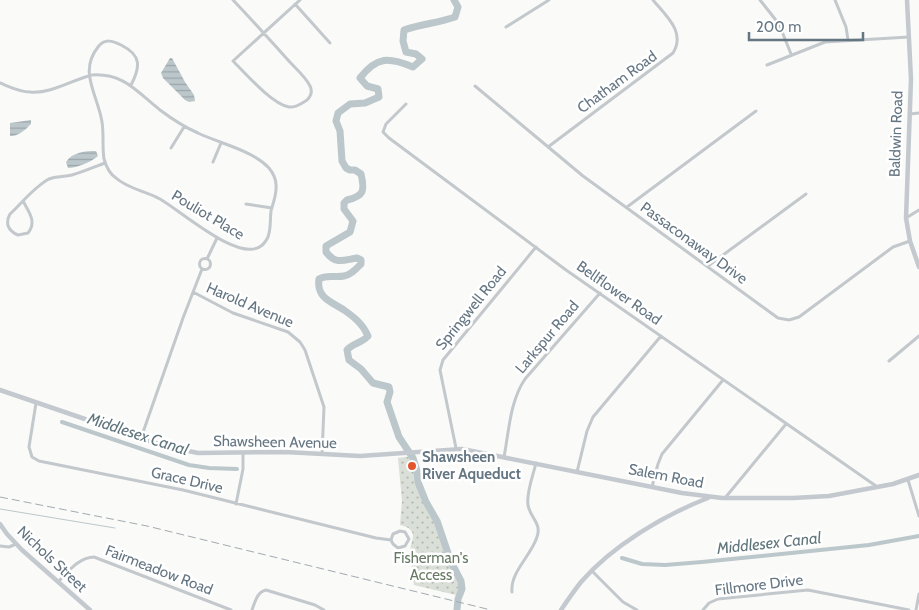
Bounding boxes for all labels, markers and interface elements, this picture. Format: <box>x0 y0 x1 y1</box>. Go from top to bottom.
scale bar <box>749 10 863 42</box>
text: 200 m <box>756 18 801 36</box>
street label: Chatham Road <box>574 47 660 117</box>
street label: Baldwin Road <box>885 91 907 177</box>
street label: Pouliot Place <box>168 186 248 244</box>
street label: Passaconaway Drive <box>637 198 751 288</box>
street label: Bellflower Road <box>573 257 665 329</box>
street label: Springwell Road <box>432 263 510 353</box>
street label: Harold Avenue <box>204 279 297 332</box>
street label: Larkspur Road <box>511 297 583 377</box>
water label: Middlesex Canal <box>84 408 191 459</box>
street label: Shawsheen Avenue <box>213 432 337 452</box>
place label: Shawsheen River Aqueduct <box>422 448 521 483</box>
marker: Shawsheen River Aqueduct <box>406 460 418 472</box>
street label: Salem Road <box>627 460 705 492</box>
street label: Grace Drive <box>149 463 225 497</box>
street label: Nichols Street <box>14 522 90 596</box>
water label: Middlesex Canal <box>715 528 822 558</box>
street label: Fairmeadow Road <box>103 541 215 599</box>
park label: Fisherman's Access <box>394 549 468 584</box>
street label: Fillmore Drive <box>714 571 804 599</box>

